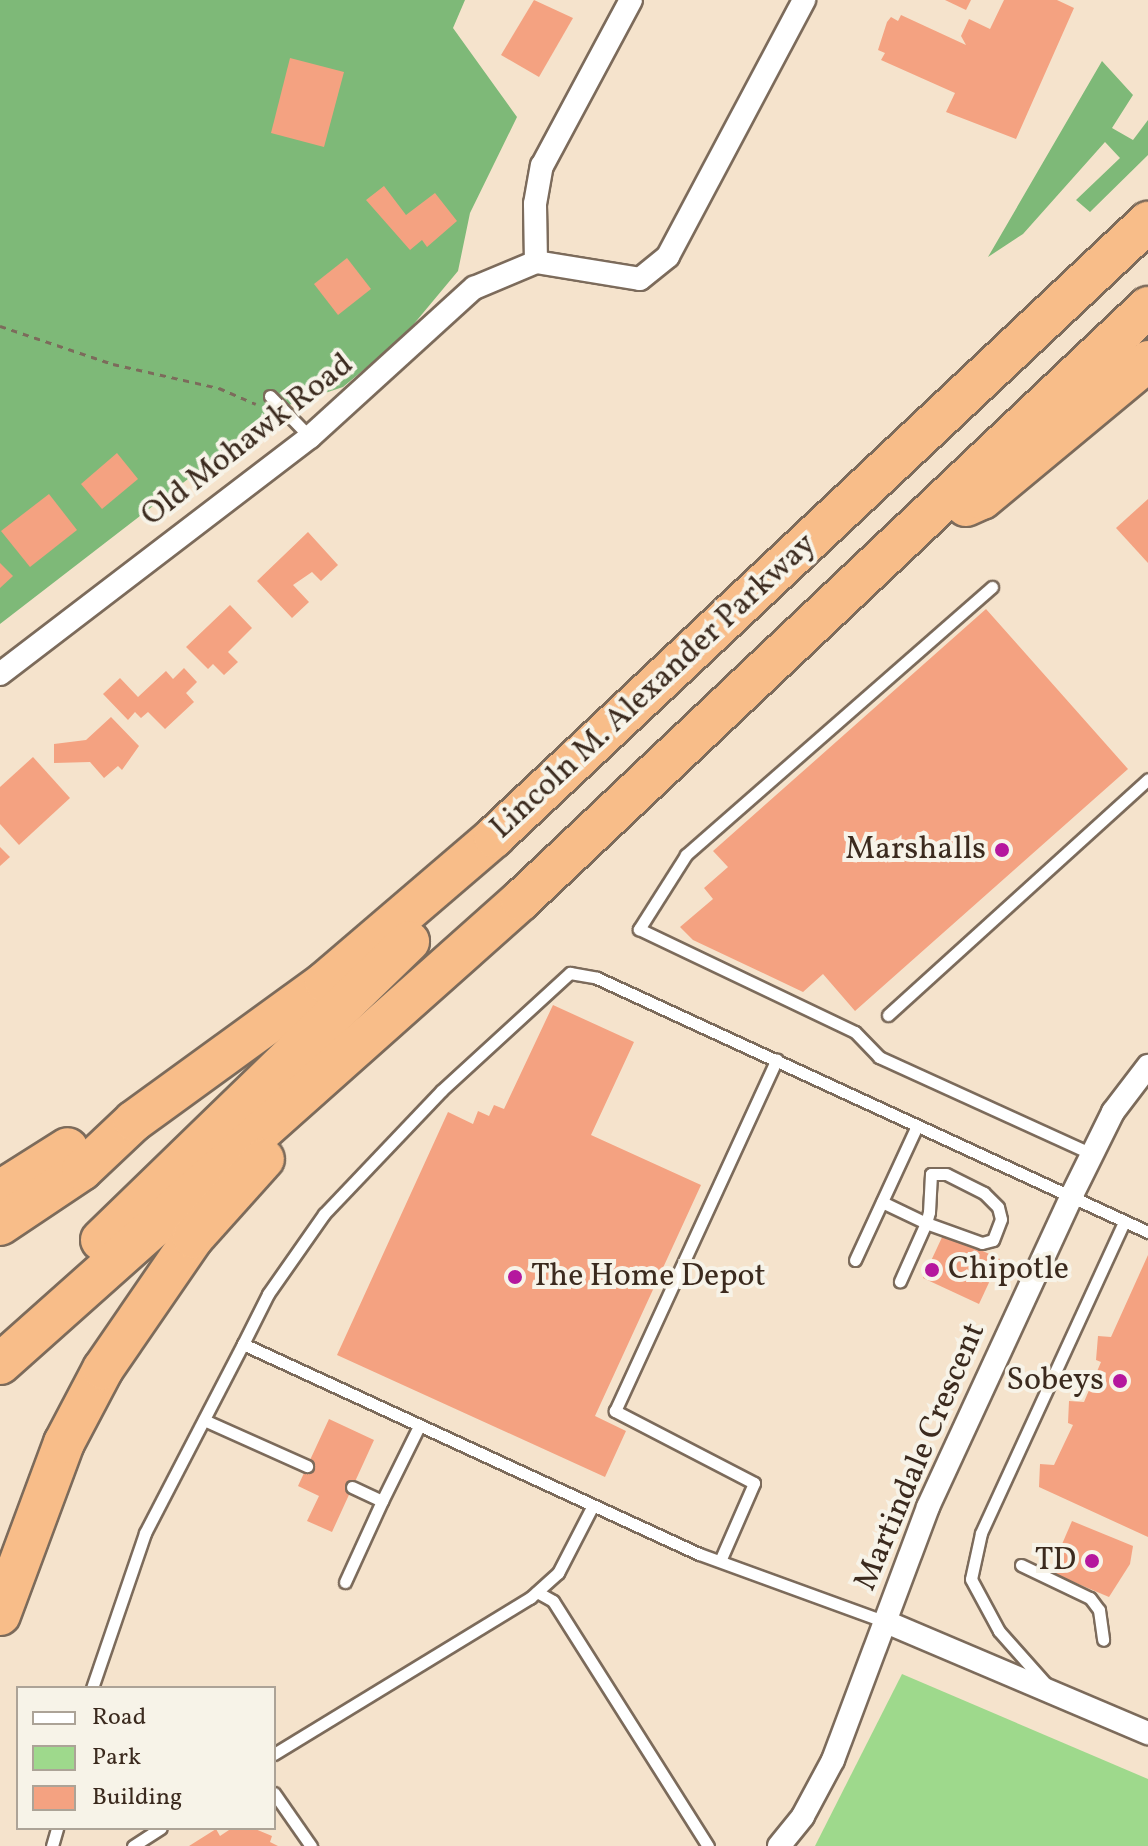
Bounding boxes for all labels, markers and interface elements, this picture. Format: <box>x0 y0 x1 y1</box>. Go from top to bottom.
street label: Old Mohawk Road <box>134 346 362 536</box>
street label: Lincoln M. Alexander Parkway <box>483 526 825 848</box>
place label: Marshalls <box>845 831 986 869</box>
marker: Marshalls <box>993 841 1011 859</box>
place label: Chipotle <box>948 1251 1069 1289</box>
place label: The Home Depot <box>531 1258 766 1296</box>
marker: Chipotle <box>923 1261 941 1279</box>
marker: The Home Depot <box>506 1268 524 1286</box>
street label: Martindale Crescent <box>847 1317 995 1597</box>
place label: Sobeys <box>1006 1362 1104 1400</box>
marker: Sobeys <box>1111 1372 1129 1390</box>
place label: TD <box>1035 1542 1076 1580</box>
marker: TD <box>1083 1552 1101 1570</box>
legend <box>16 1686 276 1830</box>
text: Road <box>92 1701 146 1735</box>
text: Park <box>92 1741 141 1775</box>
text: Building <box>92 1781 182 1815</box>

